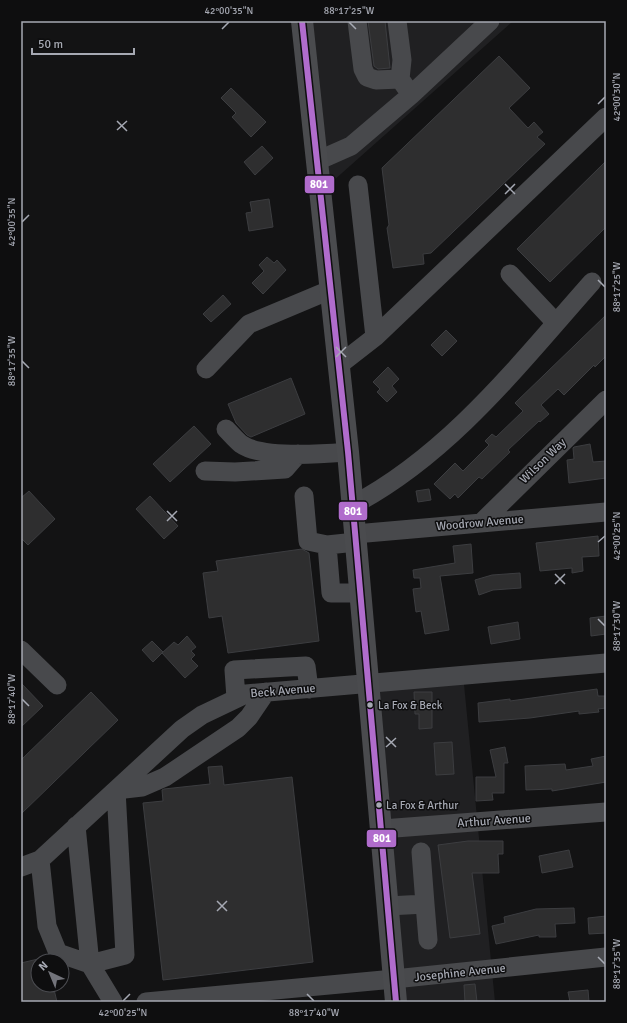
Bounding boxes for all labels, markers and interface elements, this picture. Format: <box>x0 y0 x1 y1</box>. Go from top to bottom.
text: 42°00'35"N <box>205 5 253 17</box>
text: 88°17'25"W <box>324 5 375 17</box>
scale bar <box>32 30 134 56</box>
text: 50 m <box>38 37 63 52</box>
text: 42°00'30"N <box>611 73 623 121</box>
line badge: 801 <box>304 175 335 194</box>
text: 801 <box>310 178 328 191</box>
text: 42°00'35"N <box>6 198 18 246</box>
text: 88°17'25"W <box>611 261 623 312</box>
text: 88°17'35"W <box>6 335 18 386</box>
street label: Wilson Way <box>517 435 570 487</box>
line badge: 801 <box>338 501 368 521</box>
text: 801 <box>344 505 362 518</box>
street label: Woodrow Avenue <box>436 512 524 534</box>
text: 42°00'25"N <box>611 512 623 560</box>
text: 88°17'30"W <box>611 600 623 651</box>
text: 88°17'40"W <box>6 673 18 724</box>
street label: Beck Avenue <box>250 681 316 701</box>
place label: La Fox & Beck <box>378 699 443 712</box>
marker: La Fox & Beck <box>365 700 375 710</box>
place label: La Fox & Arthur <box>386 799 458 812</box>
marker: La Fox & Arthur <box>374 800 384 810</box>
street label: Arthur Avenue <box>457 811 531 831</box>
line badge: 801 <box>366 829 397 848</box>
text: 801 <box>373 832 391 845</box>
text: 88°17'35"W <box>611 938 623 989</box>
north arrow <box>30 953 70 993</box>
text: N <box>36 959 51 974</box>
street label: Josephine Avenue <box>414 961 506 985</box>
text: 42°00'25"N <box>99 1007 147 1019</box>
text: 88°17'40"W <box>289 1007 340 1019</box>

